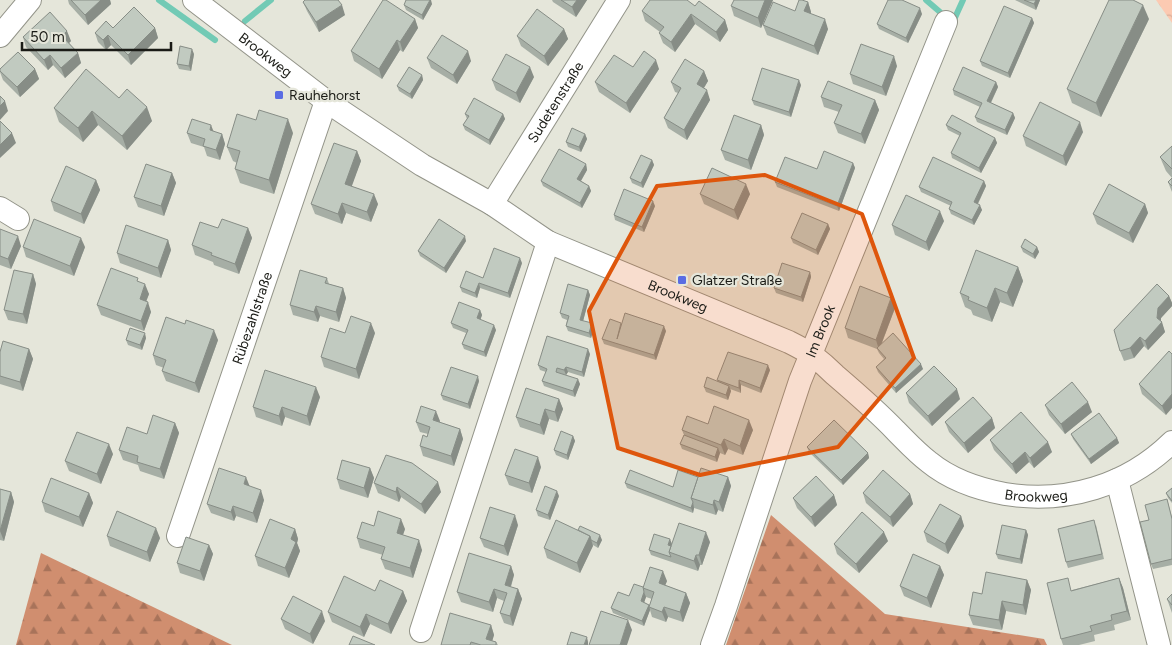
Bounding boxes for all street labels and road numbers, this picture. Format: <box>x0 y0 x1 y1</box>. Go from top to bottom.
street label: Brookweg <box>235 29 295 81</box>
street label: Sudetenstraße <box>524 58 588 146</box>
street label: Rübezahlstraße <box>229 270 276 367</box>
street label: Brookweg <box>645 276 710 316</box>
street label: Im Brook <box>802 302 839 360</box>
street label: Brookweg <box>1004 486 1069 506</box>

